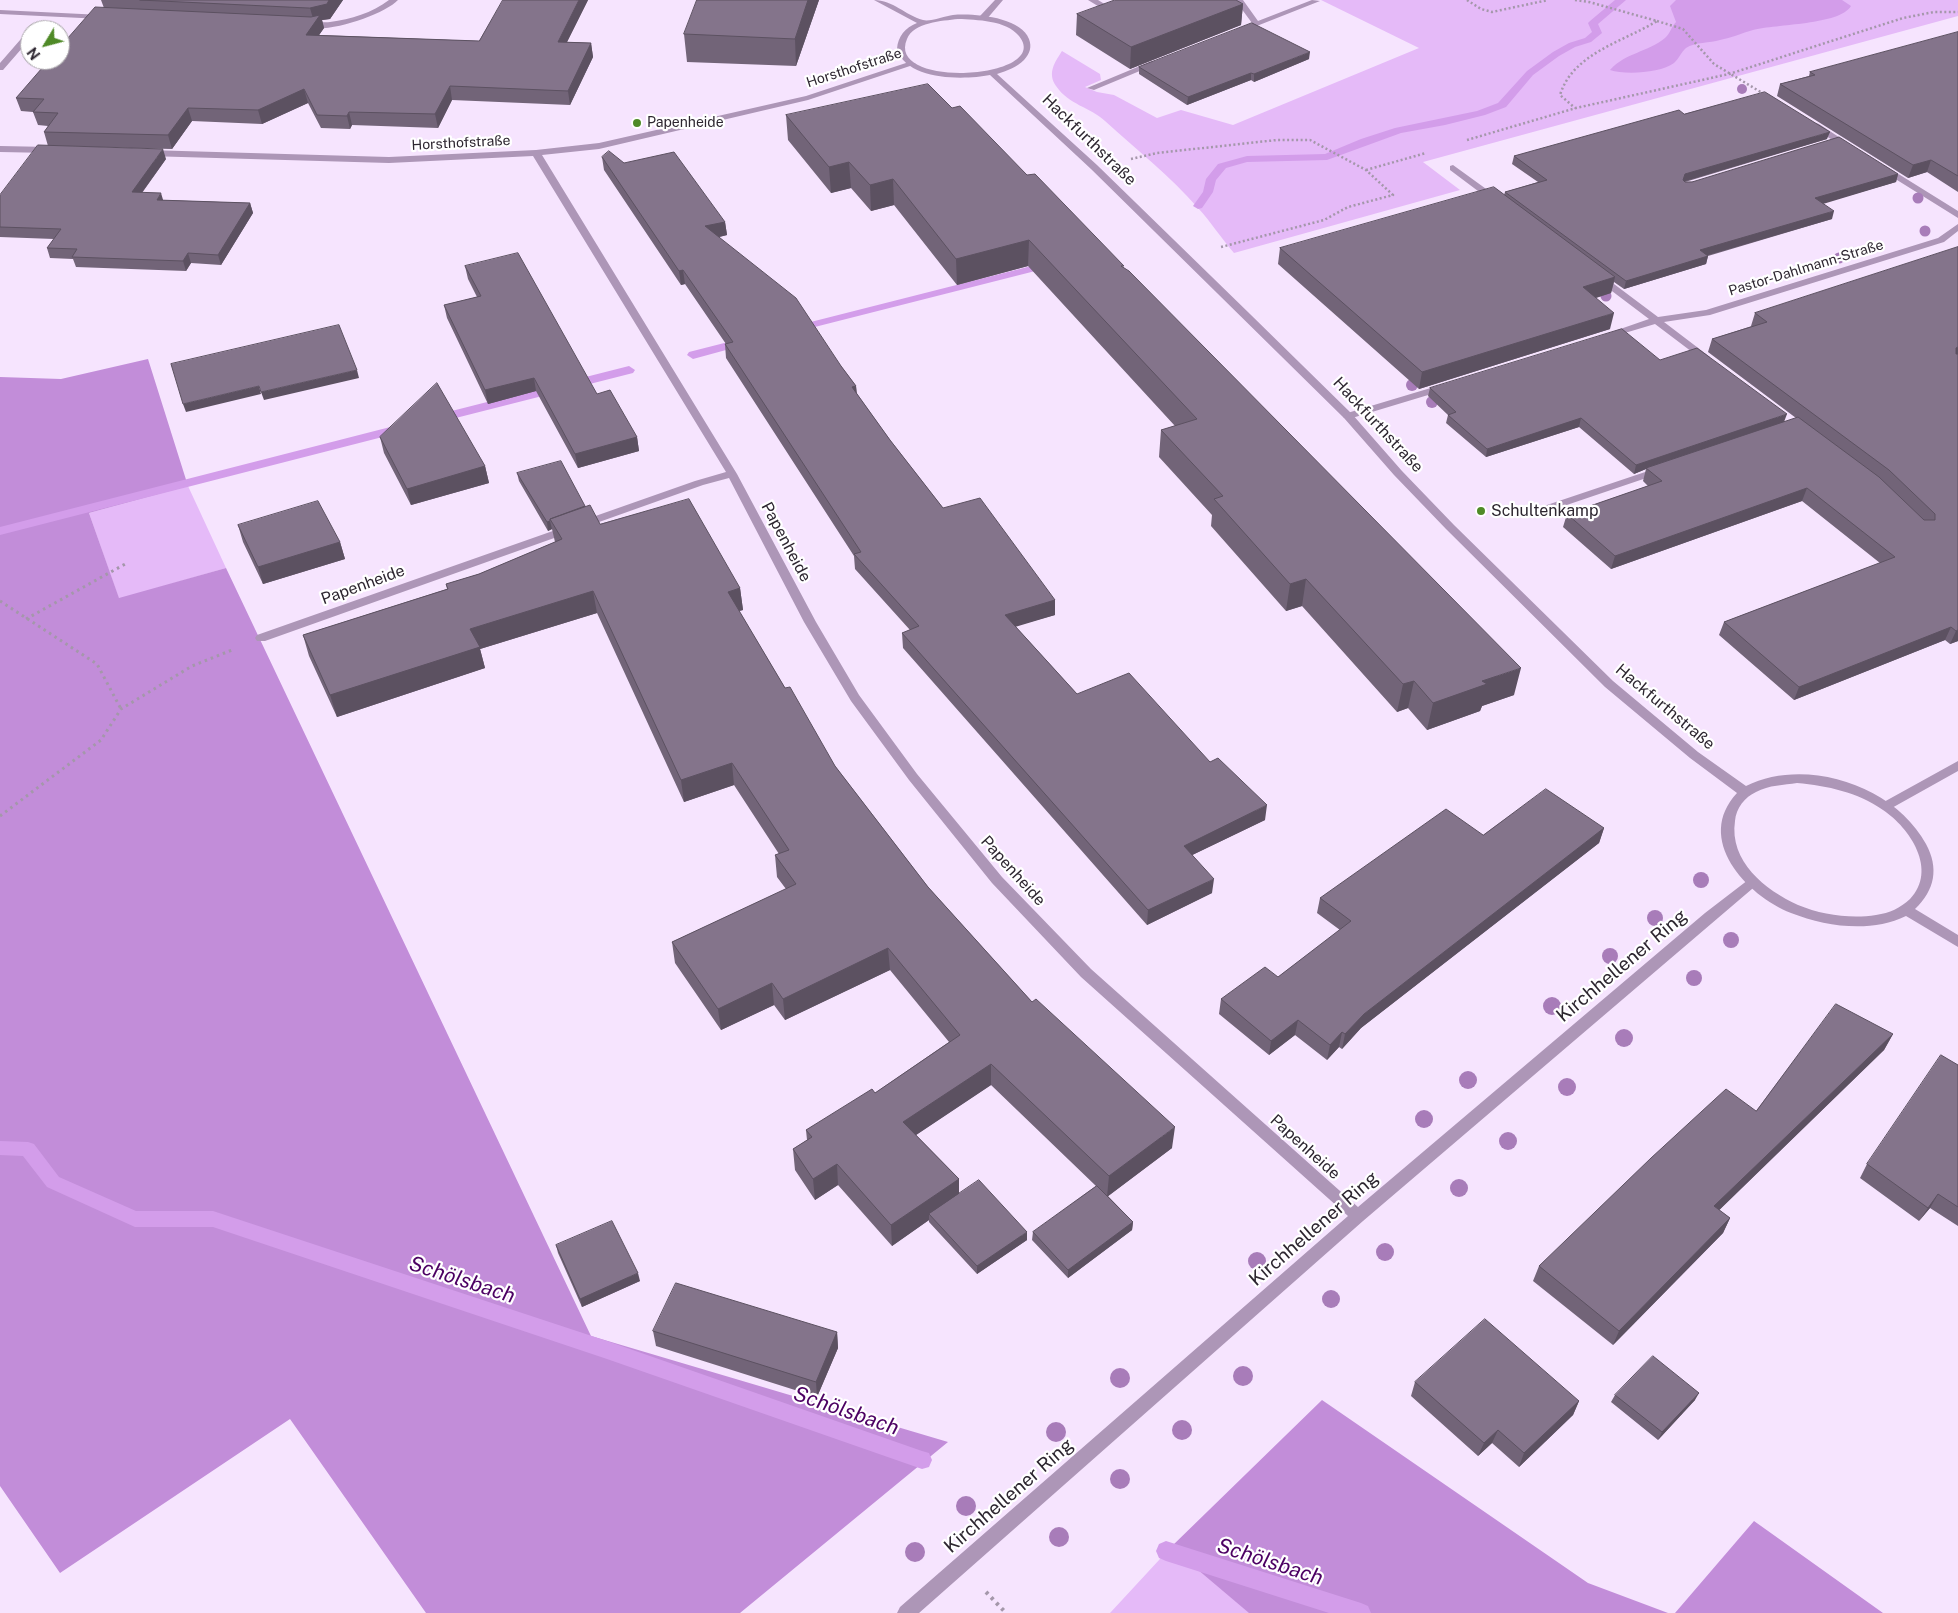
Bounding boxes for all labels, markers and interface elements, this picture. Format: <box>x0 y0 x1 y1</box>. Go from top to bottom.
north arrow <box>20 20 70 70</box>
text: N <box>24 44 44 63</box>
street label: Horsthofstraße <box>804 45 904 91</box>
street label: Hackfurthstraße <box>1038 90 1140 190</box>
place label: Papenheide <box>647 115 724 131</box>
marker: Papenheide <box>631 117 643 129</box>
street label: Horsthofstraße <box>411 132 511 154</box>
street label: Pastor-Dahlmann-Straße <box>1727 236 1885 300</box>
street label: Hackfurthstraße <box>1329 373 1427 477</box>
street label: Papenheide <box>757 499 815 585</box>
place label: Schultenkamp <box>1491 501 1598 521</box>
marker: Schultenkamp <box>1475 505 1487 517</box>
street label: Papenheide <box>319 561 407 609</box>
street label: Hackfurthstraße <box>1612 660 1718 754</box>
street label: Papenheide <box>977 832 1049 910</box>
street label: Kirchhellener Ring <box>1552 905 1692 1027</box>
street label: Papenheide <box>1266 1111 1344 1183</box>
street label: Kirchhellener Ring <box>1245 1167 1383 1291</box>
water label: Schölsbach <box>406 1251 518 1309</box>
water label: Schölsbach <box>790 1381 902 1441</box>
street label: Kirchhellener Ring <box>940 1434 1078 1558</box>
water label: Schölsbach <box>1214 1533 1326 1591</box>

